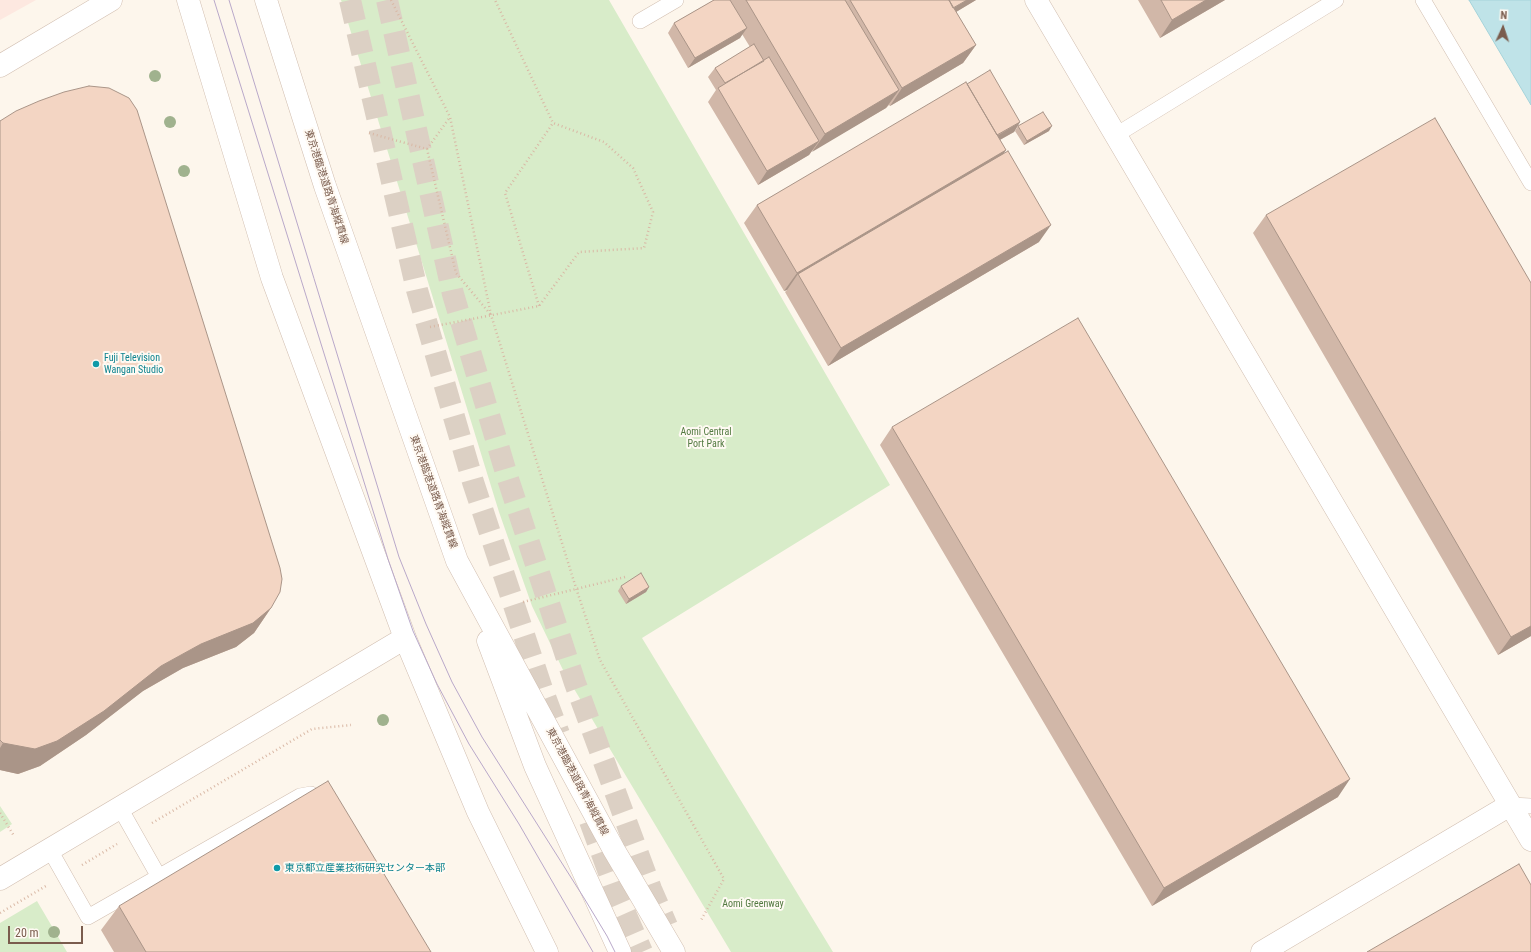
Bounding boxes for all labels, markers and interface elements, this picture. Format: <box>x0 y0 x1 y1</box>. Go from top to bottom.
north arrow <box>1483 8 1523 48</box>
text: N <box>1500 9 1507 22</box>
street label: 東京港臨港道路青海縦貫線 <box>302 128 350 246</box>
place label: Fuji Television Wangan Studio <box>104 352 163 376</box>
marker: Fuji Television Wangan Studio <box>91 359 101 369</box>
park label: Aomi Central Port Park <box>681 426 731 450</box>
street label: 東京港臨港道路青海縦貫線 <box>407 434 459 550</box>
street label: 東京港臨港道路青海縦貫線 <box>544 726 610 838</box>
place label: 東京都立産業技術研究センター本部 <box>285 862 445 874</box>
marker: 東京都立産業技術研究センター本部 <box>272 863 282 873</box>
park label: Aomi Greenway <box>722 898 784 910</box>
scale bar <box>10 918 85 944</box>
text: 20 m <box>15 926 39 940</box>

